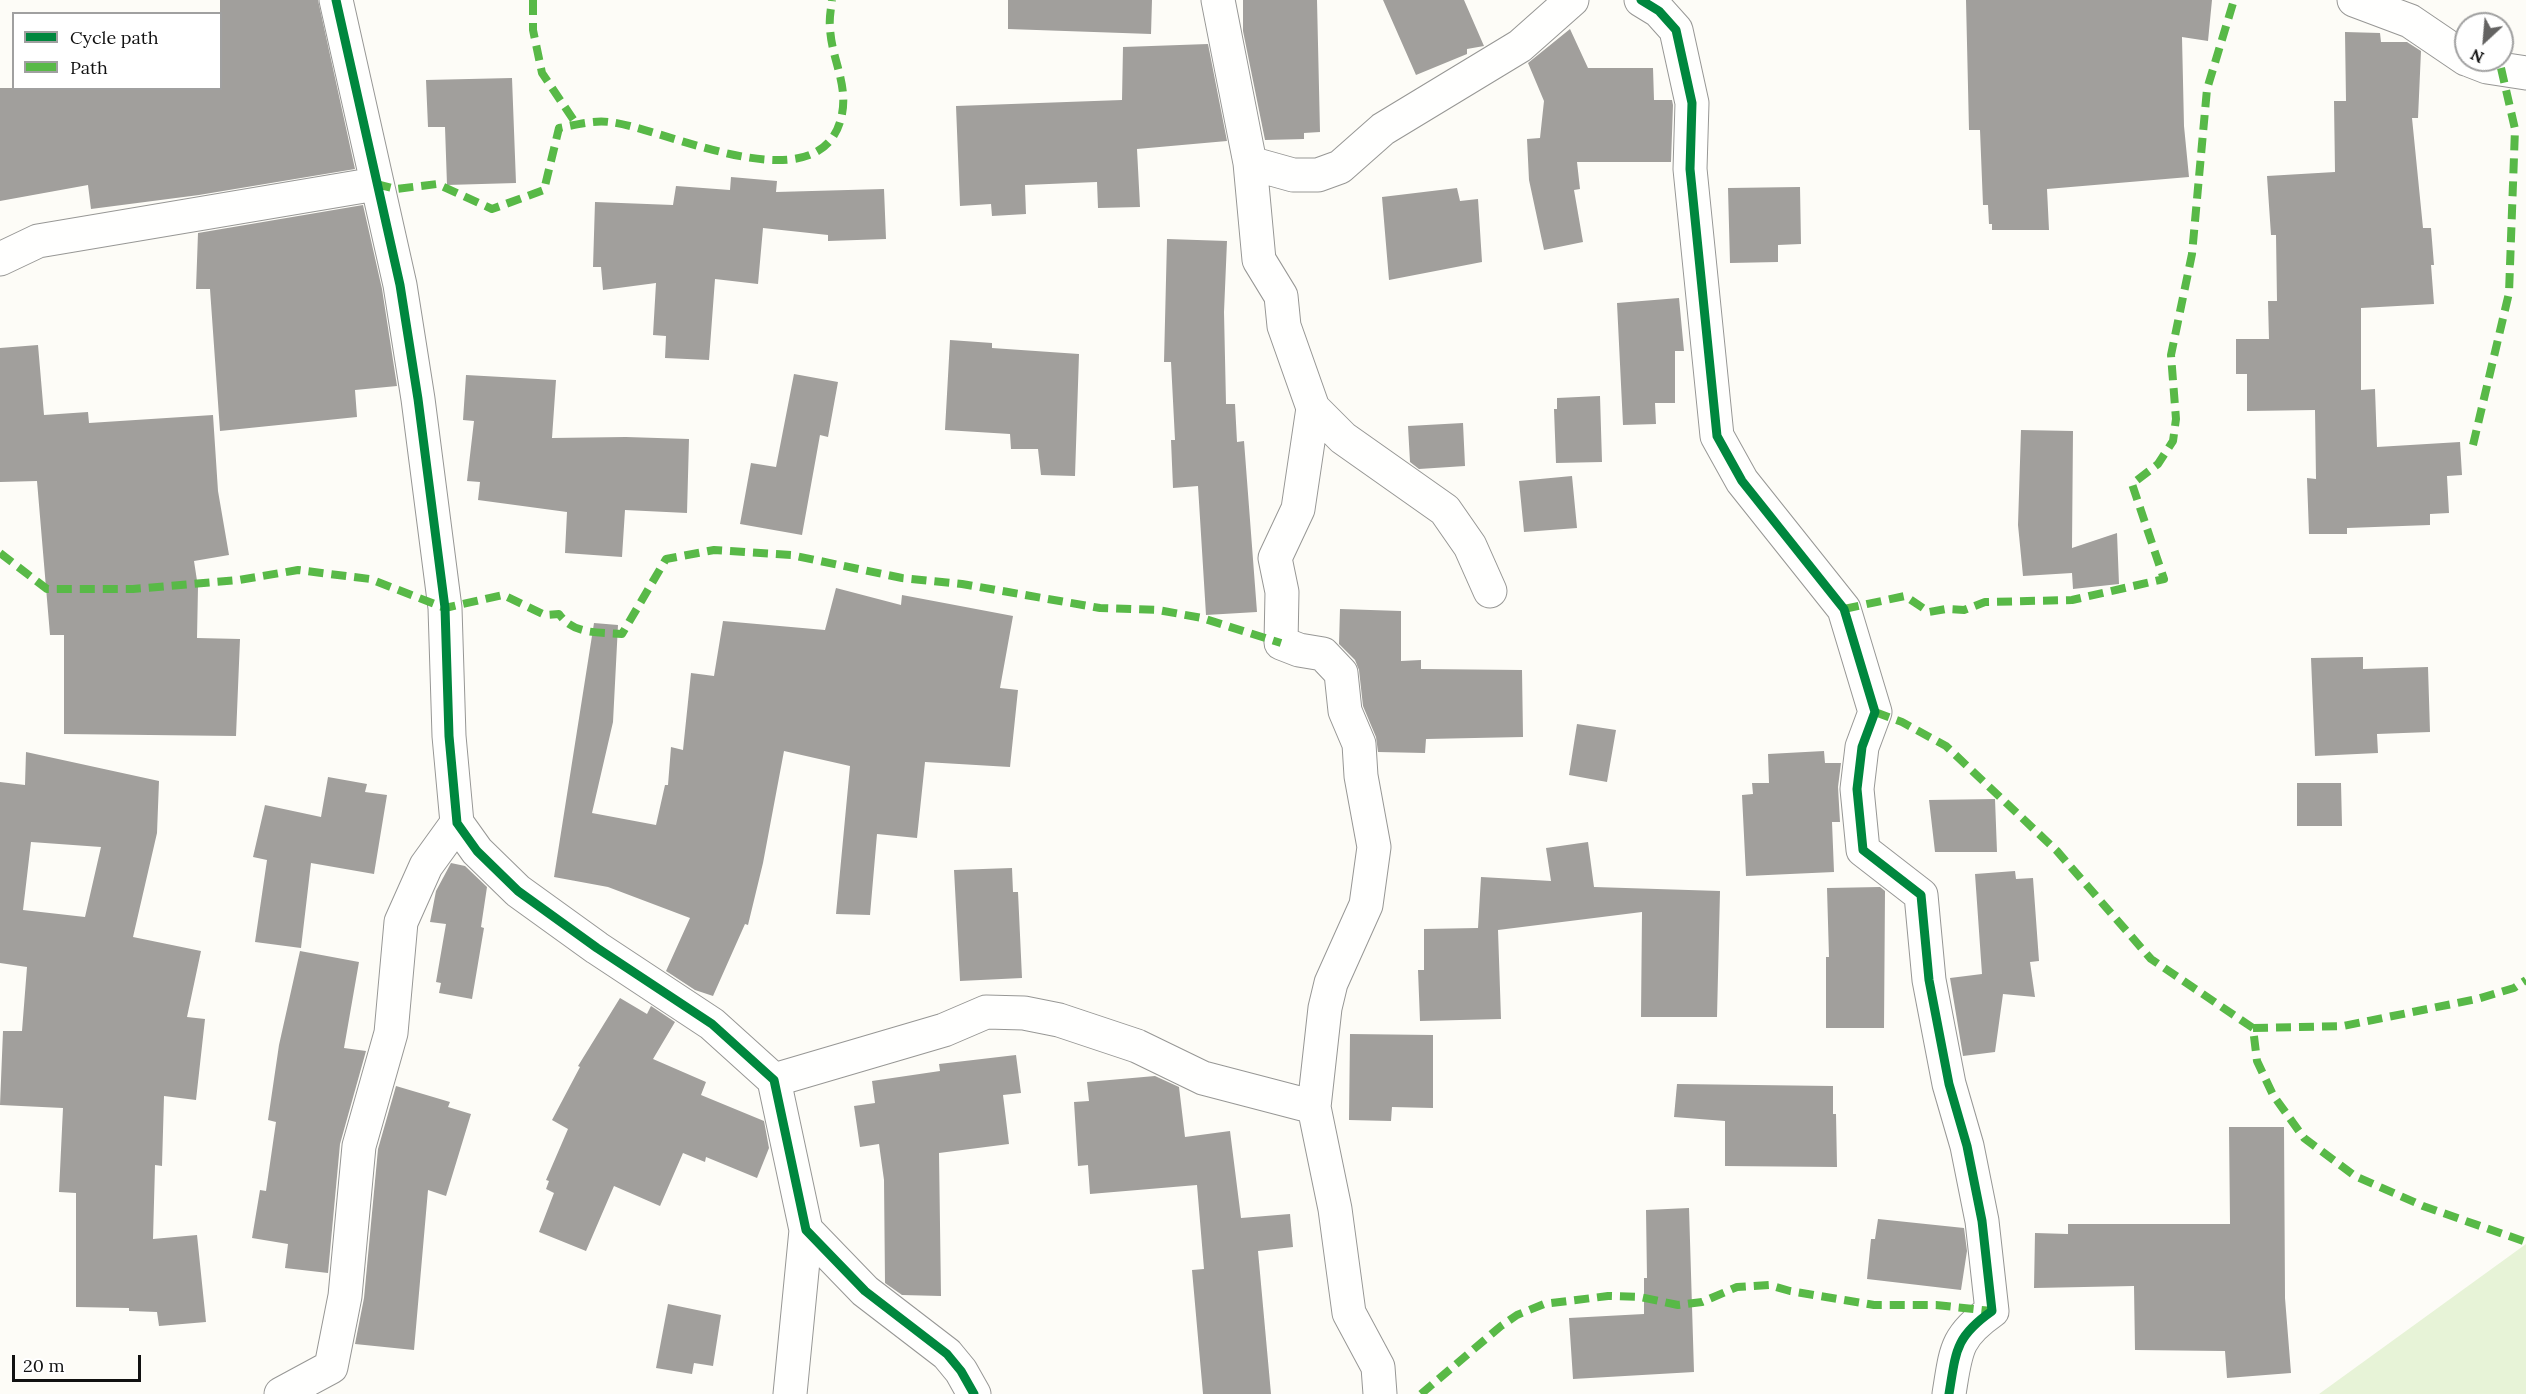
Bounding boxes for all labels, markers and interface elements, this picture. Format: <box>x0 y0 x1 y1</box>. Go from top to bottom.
legend <box>12 12 222 90</box>
north arrow <box>2454 12 2514 72</box>
text: Cycle path <box>70 26 159 49</box>
text: N <box>2467 45 2487 68</box>
text: Path <box>70 56 108 79</box>
scale bar <box>15 1343 144 1381</box>
text: 20 m <box>23 1354 65 1377</box>

